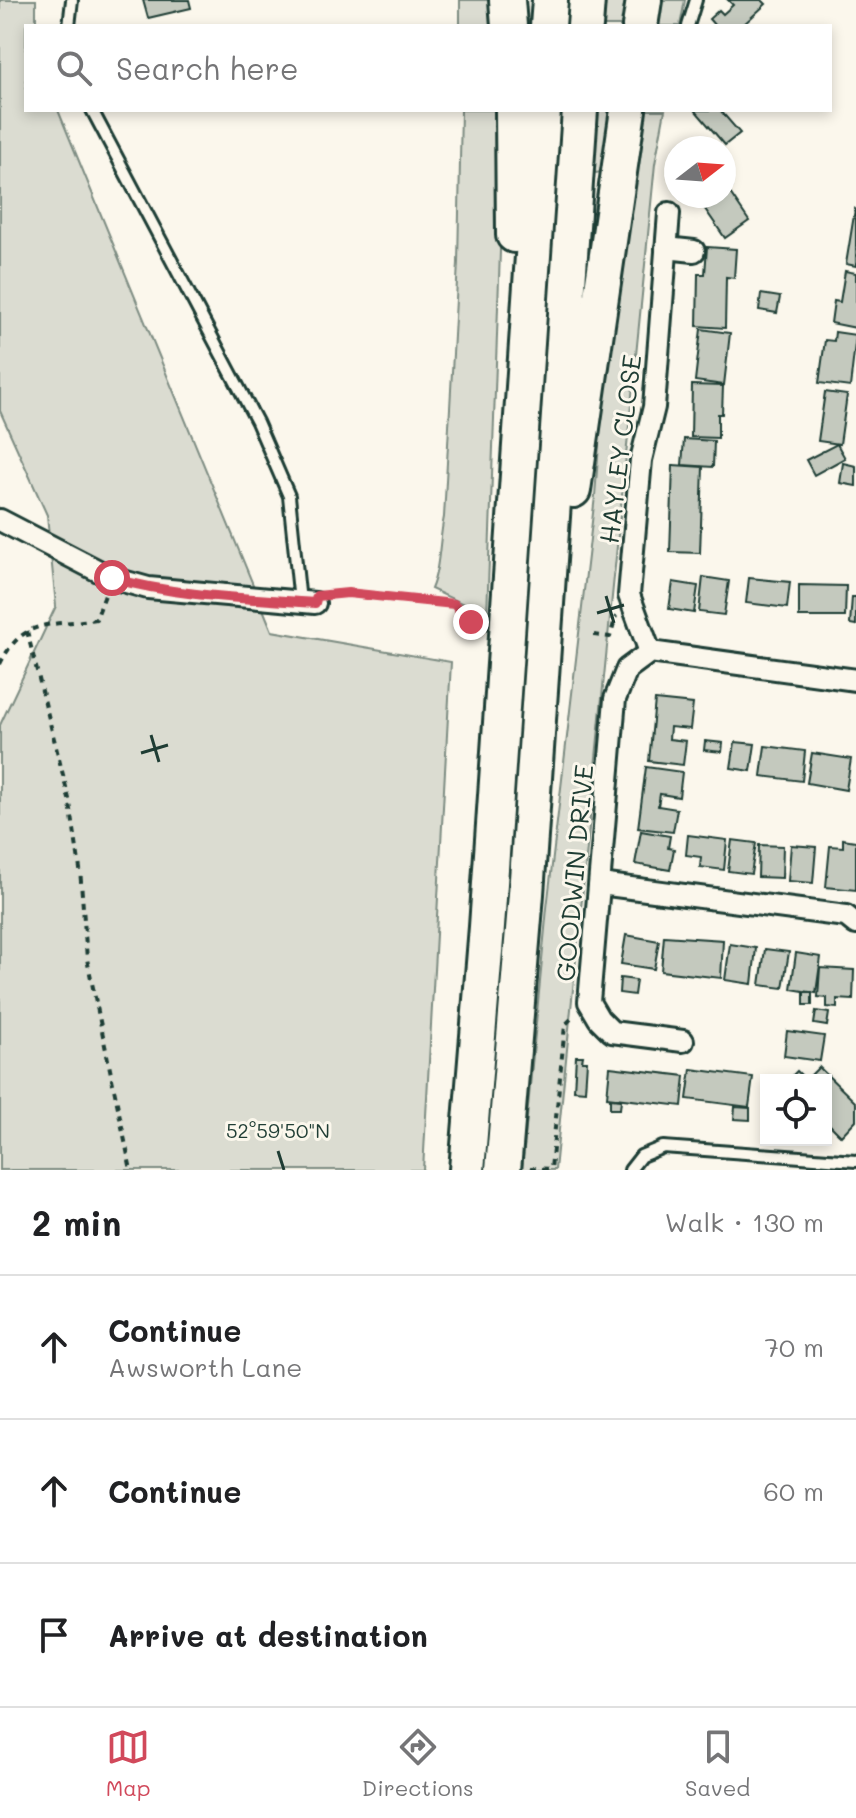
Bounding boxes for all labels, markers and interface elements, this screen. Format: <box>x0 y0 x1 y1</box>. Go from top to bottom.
search box <box>24 24 832 112</box>
icon: search <box>52 46 96 90</box>
text: Search here <box>116 48 299 88</box>
north arrow <box>664 136 736 208</box>
street label: HAYLEY CLOSE <box>592 353 648 545</box>
route start <box>94 560 130 596</box>
route end <box>453 604 489 640</box>
street label: GOODWIN DRIVE <box>548 763 600 983</box>
map controls <box>760 1074 832 1146</box>
button: locate <box>760 1074 832 1146</box>
text: 52°59'50"N <box>226 1117 330 1143</box>
text: 2 min <box>32 1200 121 1245</box>
text: Walk · 130 m <box>665 1205 824 1239</box>
text: Continue <box>108 1310 241 1350</box>
icon: ahead <box>32 1325 76 1369</box>
text: 70 m <box>764 1330 824 1364</box>
text: Awsworth Lane <box>108 1350 302 1384</box>
icon: ahead <box>32 1469 76 1513</box>
text: Continue <box>108 1471 241 1511</box>
text: 60 m <box>763 1474 824 1508</box>
icon: arrive <box>32 1613 76 1657</box>
text: Arrive at destination <box>108 1615 428 1655</box>
tab: Map <box>106 1725 151 1802</box>
tab: Directions <box>362 1725 474 1802</box>
tab: Saved <box>685 1725 750 1802</box>

